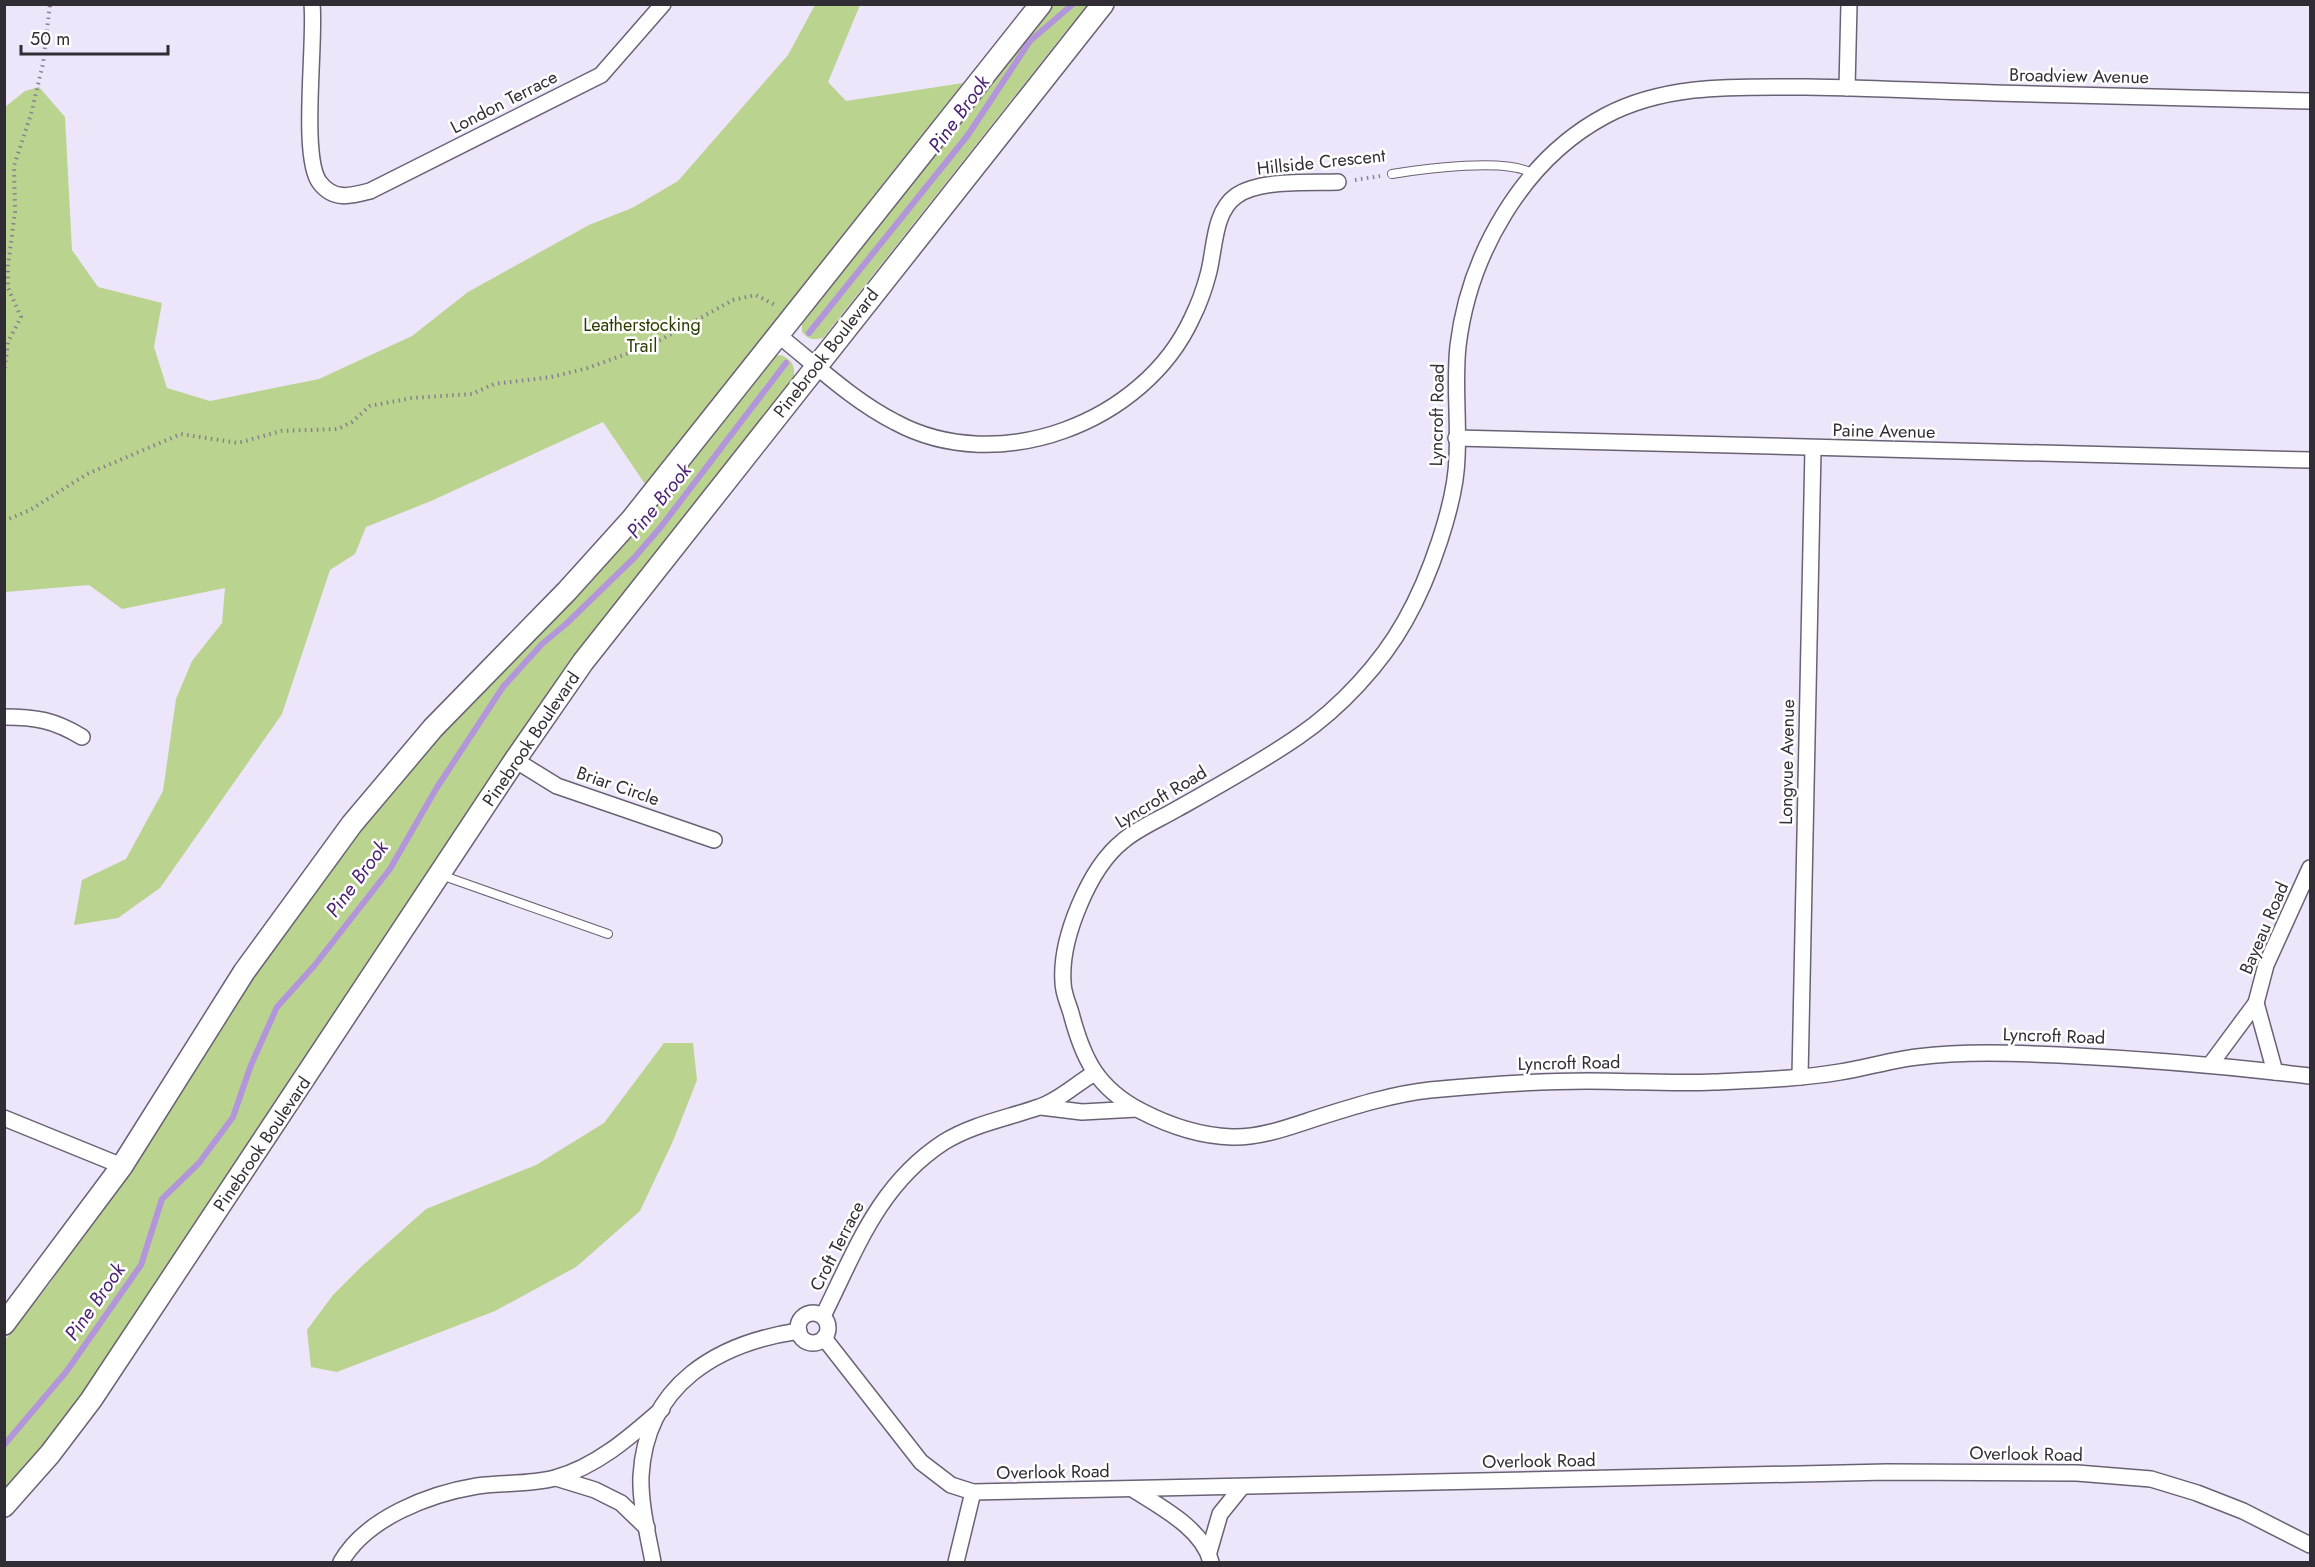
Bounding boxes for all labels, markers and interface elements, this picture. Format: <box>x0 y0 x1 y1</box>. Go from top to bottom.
scale bar <box>21 18 168 56</box>
text: 50 m <box>30 26 70 52</box>
street label: Broadview Avenue <box>2009 62 2149 90</box>
street label: London Terrace <box>446 64 562 140</box>
water label: Pine Brook <box>921 68 998 158</box>
street label: Hillside Crescent <box>1255 142 1387 182</box>
street label: Pinebrook Boulevard <box>767 283 885 423</box>
park label: Leatherstocking Trail <box>583 312 701 359</box>
street label: Lyncroft Road <box>1423 363 1451 467</box>
street label: Paine Avenue <box>1832 417 1936 445</box>
water label: Pine Brook <box>620 456 699 545</box>
street label: Pinebrook Boulevard <box>476 666 586 812</box>
street label: Longvue Avenue <box>1773 699 1801 825</box>
street label: Lyncroft Road <box>1110 759 1212 835</box>
street label: Briar Circle <box>573 760 663 812</box>
water label: Pine Brook <box>319 834 396 923</box>
street label: Bayeau Road <box>2233 878 2295 978</box>
street label: Lyncroft Road <box>2002 1021 2106 1051</box>
street label: Lyncroft Road <box>1517 1049 1621 1077</box>
street label: Pinebrook Boulevard <box>207 1071 317 1217</box>
street label: Croft Terrace <box>803 1197 871 1295</box>
water label: Pine Brook <box>58 1256 133 1347</box>
street label: Overlook Road <box>1969 1440 2083 1468</box>
street label: Overlook Road <box>1482 1447 1596 1475</box>
street label: Overlook Road <box>996 1458 1110 1486</box>

